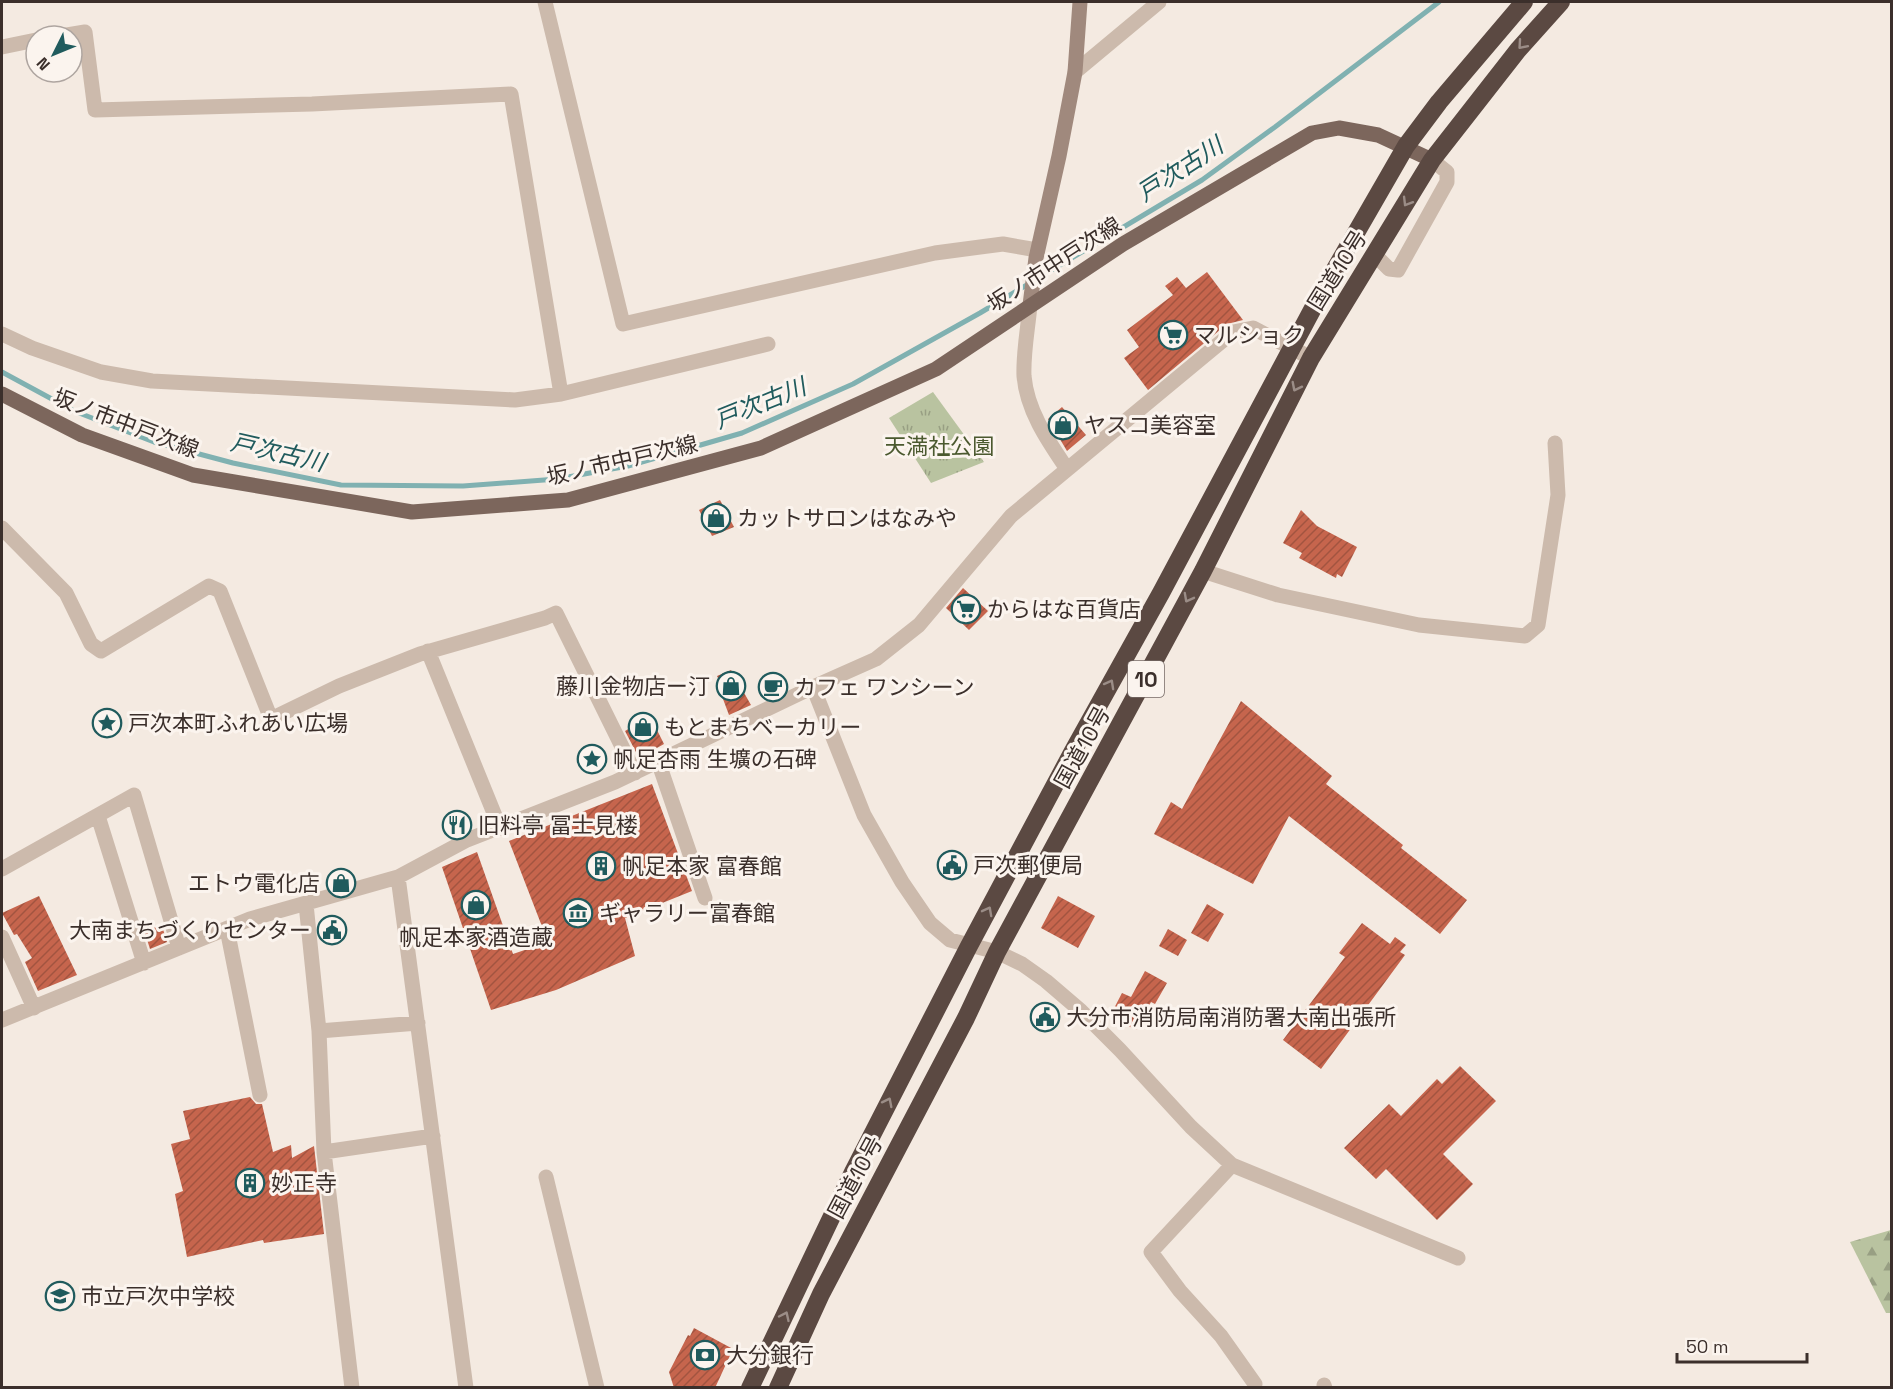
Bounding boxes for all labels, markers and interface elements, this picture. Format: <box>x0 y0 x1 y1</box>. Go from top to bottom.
north arrow <box>24 24 84 84</box>
one-way arrow <box>1518 38 1529 49</box>
text: N <box>32 53 55 75</box>
water label: 戸次古川 <box>1131 128 1231 208</box>
one-way arrow <box>1402 196 1414 206</box>
street label: 坂ノ市中戸次線 <box>982 210 1126 318</box>
street label: 国道10号 <box>1301 225 1373 315</box>
supermarket icon: マルショク <box>1157 319 1189 351</box>
place label: マルショク <box>1194 321 1304 349</box>
water label: 戸次古川 <box>710 370 813 435</box>
one-way arrow <box>1292 381 1303 391</box>
street label: 坂ノ市中戸次線 <box>49 382 203 464</box>
shop icon: ヤスコ美容室 <box>1047 409 1079 441</box>
place label: ヤスコ美容室 <box>1084 411 1216 439</box>
water label: 戸次古川 <box>228 426 331 479</box>
street label: 坂ノ市中戸次線 <box>544 429 700 491</box>
park label: 天満社公園 <box>884 432 994 460</box>
shop icon: カットサロンはなみや <box>700 502 732 534</box>
place label: カットサロンはなみや <box>737 504 957 532</box>
one-way arrow <box>1184 592 1195 603</box>
supermarket icon: からはな百貨店 <box>950 593 982 625</box>
place label: からはな百貨店 <box>987 595 1141 623</box>
road number: 10 <box>1128 661 1164 697</box>
shop icon: 藤川金物店ー汀 <box>715 670 747 702</box>
cafe icon: カフェ ワンシーン <box>757 671 789 703</box>
place label: 藤川金物店ー汀 <box>556 672 710 700</box>
place label: カフェ ワンシーン <box>794 673 975 701</box>
one-way arrow <box>1103 680 1115 690</box>
street label: 国道10号 <box>1048 701 1116 793</box>
place icon: 戸次本町ふれあい広場 <box>91 707 123 739</box>
place label: 戸次本町ふれあい広場 <box>128 709 348 737</box>
shop icon: もとまちベーカリー <box>627 711 659 743</box>
place label: もとまちベーカリー <box>664 713 862 741</box>
place icon: 帆足杏雨 生壙の石碑 <box>576 743 608 775</box>
place label: 帆足杏雨 生壙の石碑 <box>613 745 817 773</box>
restaurant icon: 旧料亭 冨士見楼 <box>441 809 473 841</box>
place label: 旧料亭 冨士見楼 <box>478 811 638 839</box>
public building icon: 戸次郵便局 <box>936 849 968 881</box>
building icon: 帆足本家 富春館 <box>585 850 617 882</box>
place label: 戸次郵便局 <box>973 851 1083 879</box>
place label: 帆足本家 富春館 <box>622 852 782 880</box>
shop icon: エトウ電化店 <box>325 867 357 899</box>
place label: エトウ電化店 <box>188 869 320 897</box>
shop icon: 帆足本家酒造蔵 <box>460 889 492 921</box>
museum icon: ギャラリー富春館 <box>562 897 594 929</box>
place label: ギャラリー富春館 <box>599 899 775 927</box>
one-way arrow <box>981 907 992 917</box>
public building icon: 大南まちづくりセンター <box>316 914 348 946</box>
place label: 大南まちづくりセンター <box>69 916 311 944</box>
place label: 帆足本家酒造蔵 <box>399 923 553 951</box>
public building icon: 大分市消防局南消防署大南出張所 <box>1029 1001 1061 1033</box>
place label: 大分市消防局南消防署大南出張所 <box>1066 1003 1396 1031</box>
one-way arrow <box>881 1098 892 1109</box>
street label: 国道10号 <box>822 1131 888 1223</box>
building icon: 妙正寺 <box>234 1167 266 1199</box>
place label: 妙正寺 <box>271 1169 337 1197</box>
school or university icon: 市立戸次中学校 <box>44 1280 76 1312</box>
place label: 市立戸次中学校 <box>81 1282 235 1310</box>
one-way arrow <box>777 1311 789 1322</box>
scale bar <box>1677 1326 1808 1364</box>
text: 50 m <box>1686 1335 1728 1358</box>
bank icon: 大分銀行 <box>689 1339 721 1371</box>
place label: 大分銀行 <box>726 1341 814 1369</box>

